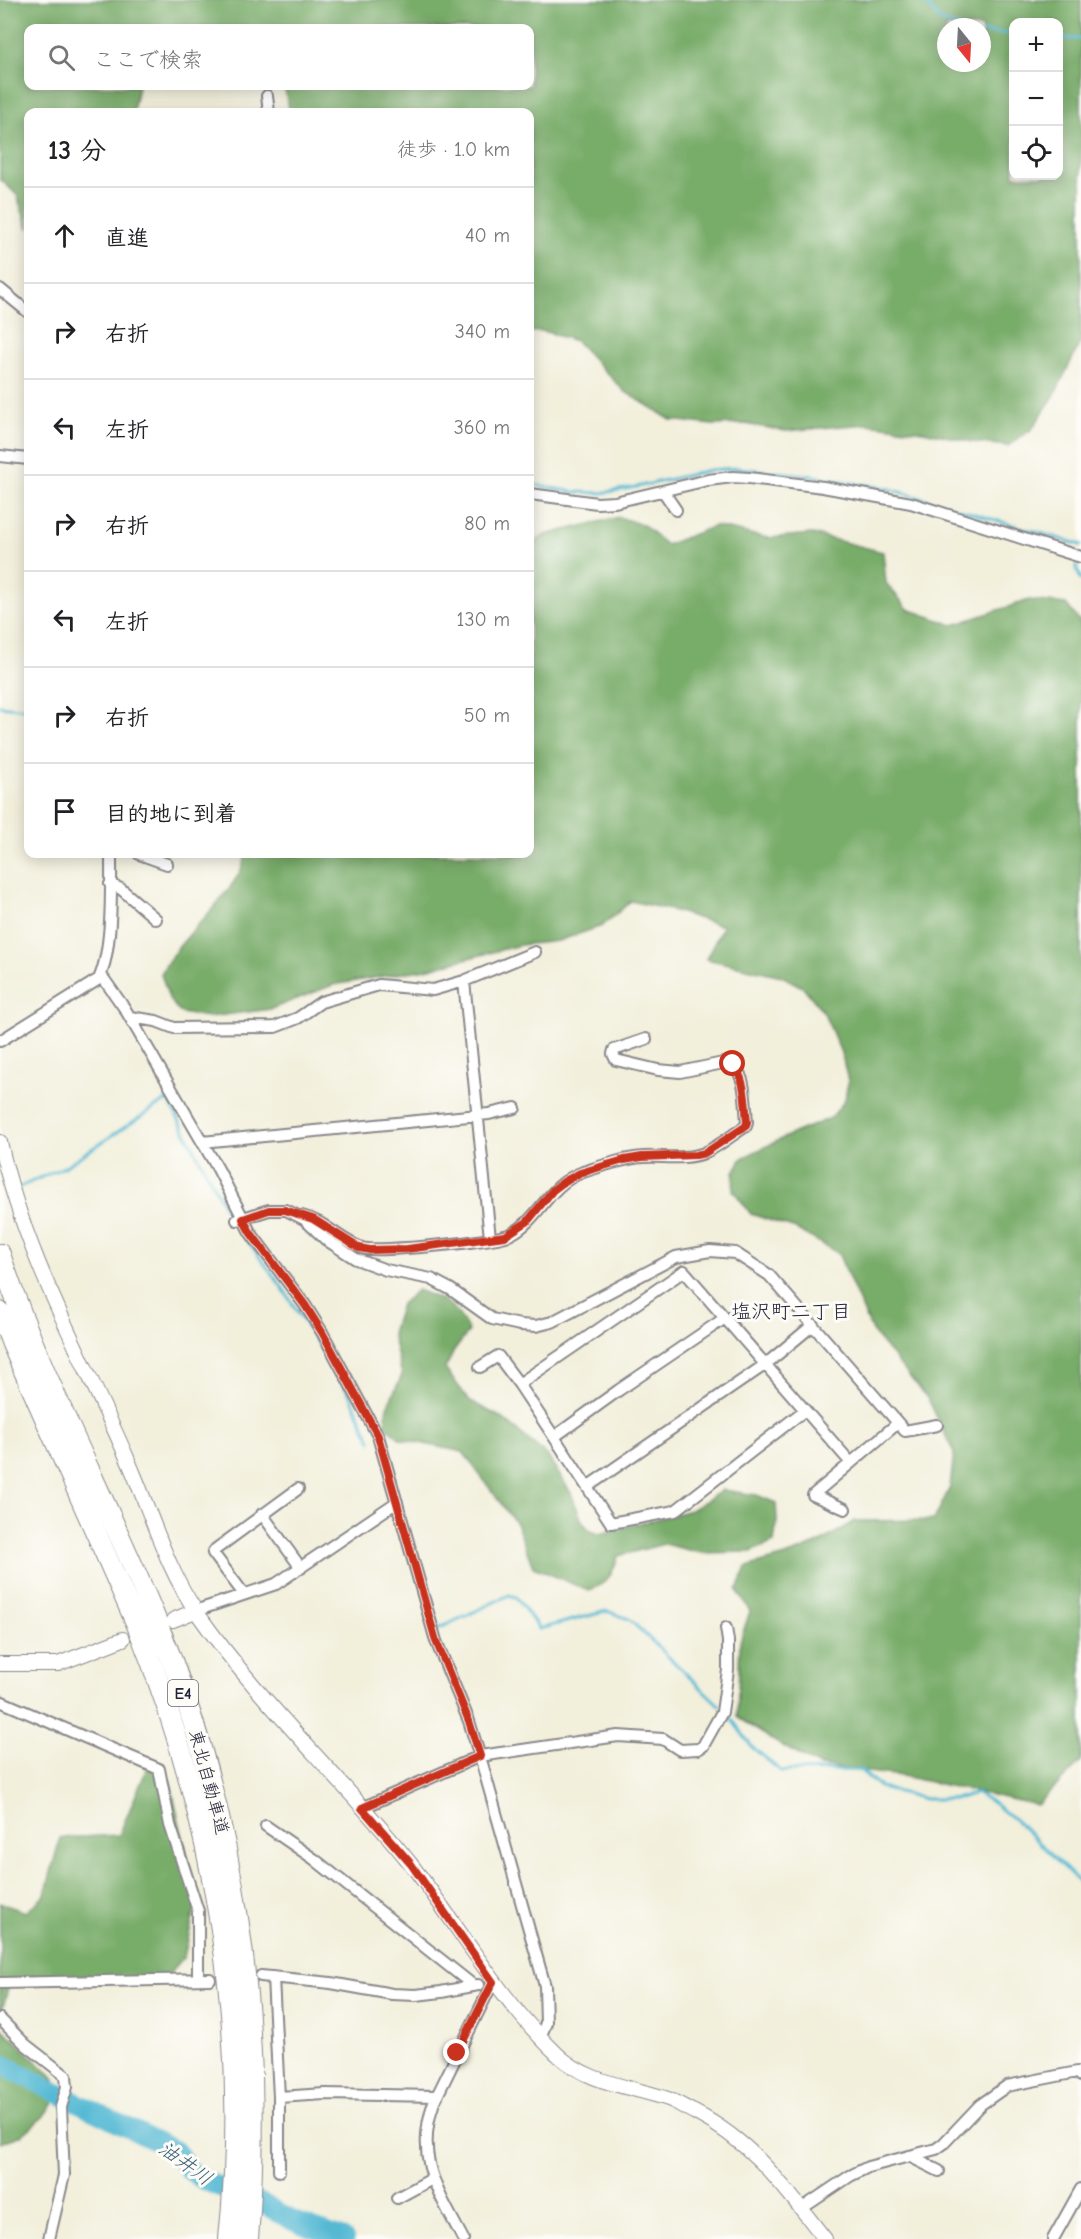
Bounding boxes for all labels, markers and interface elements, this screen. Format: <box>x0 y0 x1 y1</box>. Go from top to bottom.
north arrow <box>937 18 991 72</box>
map controls <box>1009 18 1063 180</box>
button: + <box>1009 18 1063 72</box>
search box <box>24 24 534 90</box>
icon: search <box>45 41 78 74</box>
text: ここで検索 <box>93 47 203 73</box>
button: − <box>1009 72 1063 126</box>
button: locate <box>1009 126 1063 180</box>
text: 13 分 <box>48 136 106 166</box>
text: 徒歩 · 1.0 km <box>397 138 510 161</box>
icon: ahead <box>48 219 81 252</box>
text: 40 m <box>465 224 510 247</box>
text: 直進 <box>105 225 149 251</box>
icon: right <box>48 315 81 348</box>
text: 340 m <box>455 320 510 343</box>
text: 右折 <box>105 321 149 347</box>
icon: left <box>48 411 81 444</box>
text: 360 m <box>454 416 510 439</box>
text: 左折 <box>105 417 149 443</box>
icon: right <box>48 507 81 540</box>
text: 80 m <box>464 512 510 535</box>
text: 右折 <box>105 513 149 539</box>
icon: left <box>48 603 81 636</box>
text: 130 m <box>457 608 510 631</box>
text: 左折 <box>105 609 149 635</box>
icon: right <box>48 699 81 732</box>
text: 50 m <box>464 704 510 727</box>
text: 右折 <box>105 705 149 731</box>
icon: arrive <box>48 795 81 828</box>
text: 目的地に到着 <box>105 801 237 827</box>
route start <box>719 1050 745 1076</box>
district label: 塩沢町二丁目 <box>731 1300 851 1323</box>
road number: E4 <box>168 1680 198 1706</box>
street label: 東北自動車道 <box>184 1727 233 1837</box>
route end <box>443 2039 469 2065</box>
water label: 油井川 <box>155 2136 217 2190</box>

